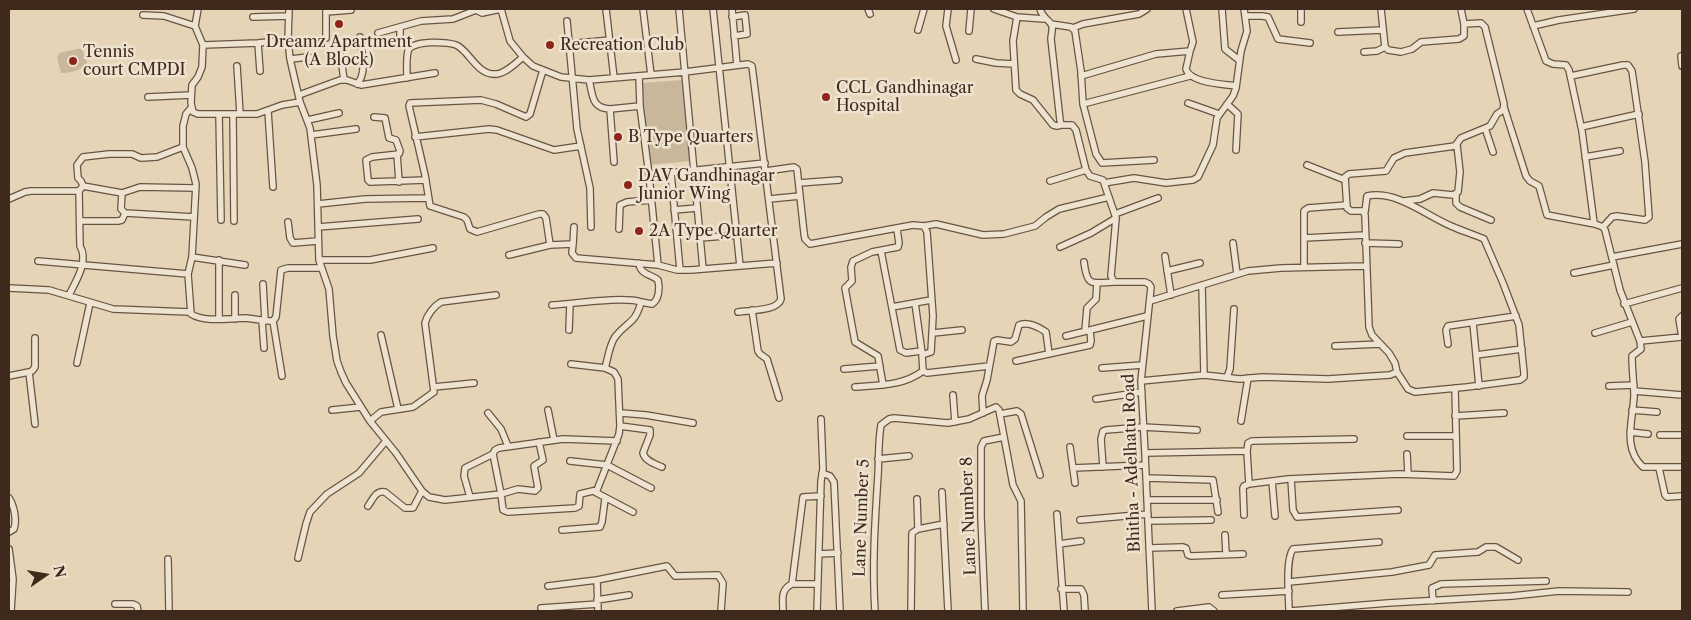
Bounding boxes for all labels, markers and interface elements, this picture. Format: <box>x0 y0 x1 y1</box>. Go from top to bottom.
marker: Dreamz Apartment (A Block) <box>333 18 345 30</box>
place label: Dreamz Apartment (A Block) <box>266 32 412 70</box>
place label: Recreation Club <box>560 35 684 55</box>
marker: Recreation Club <box>544 39 556 51</box>
place label: Tennis court CMPDI <box>83 42 185 80</box>
marker: Tennis court CMPDI <box>67 55 79 67</box>
place label: CCL Gandhinagar Hospital <box>836 78 973 116</box>
marker: CCL Gandhinagar Hospital <box>820 91 832 103</box>
place label: B Type Quarters <box>628 127 754 147</box>
marker: B Type Quarters <box>612 131 624 143</box>
place label: DAV Gandhinagar Junior Wing <box>638 166 775 204</box>
marker: DAV Gandhinagar Junior Wing <box>622 179 634 191</box>
place label: 2A Type Quarter <box>649 221 777 241</box>
marker: 2A Type Quarter <box>633 225 645 237</box>
street label: Bhitha - Adelhatu Road <box>1119 373 1145 553</box>
street label: Lane Number 8 <box>957 456 981 576</box>
street label: Lane Number 5 <box>850 459 874 577</box>
north arrow <box>20 550 70 600</box>
text: N <box>49 564 70 580</box>

